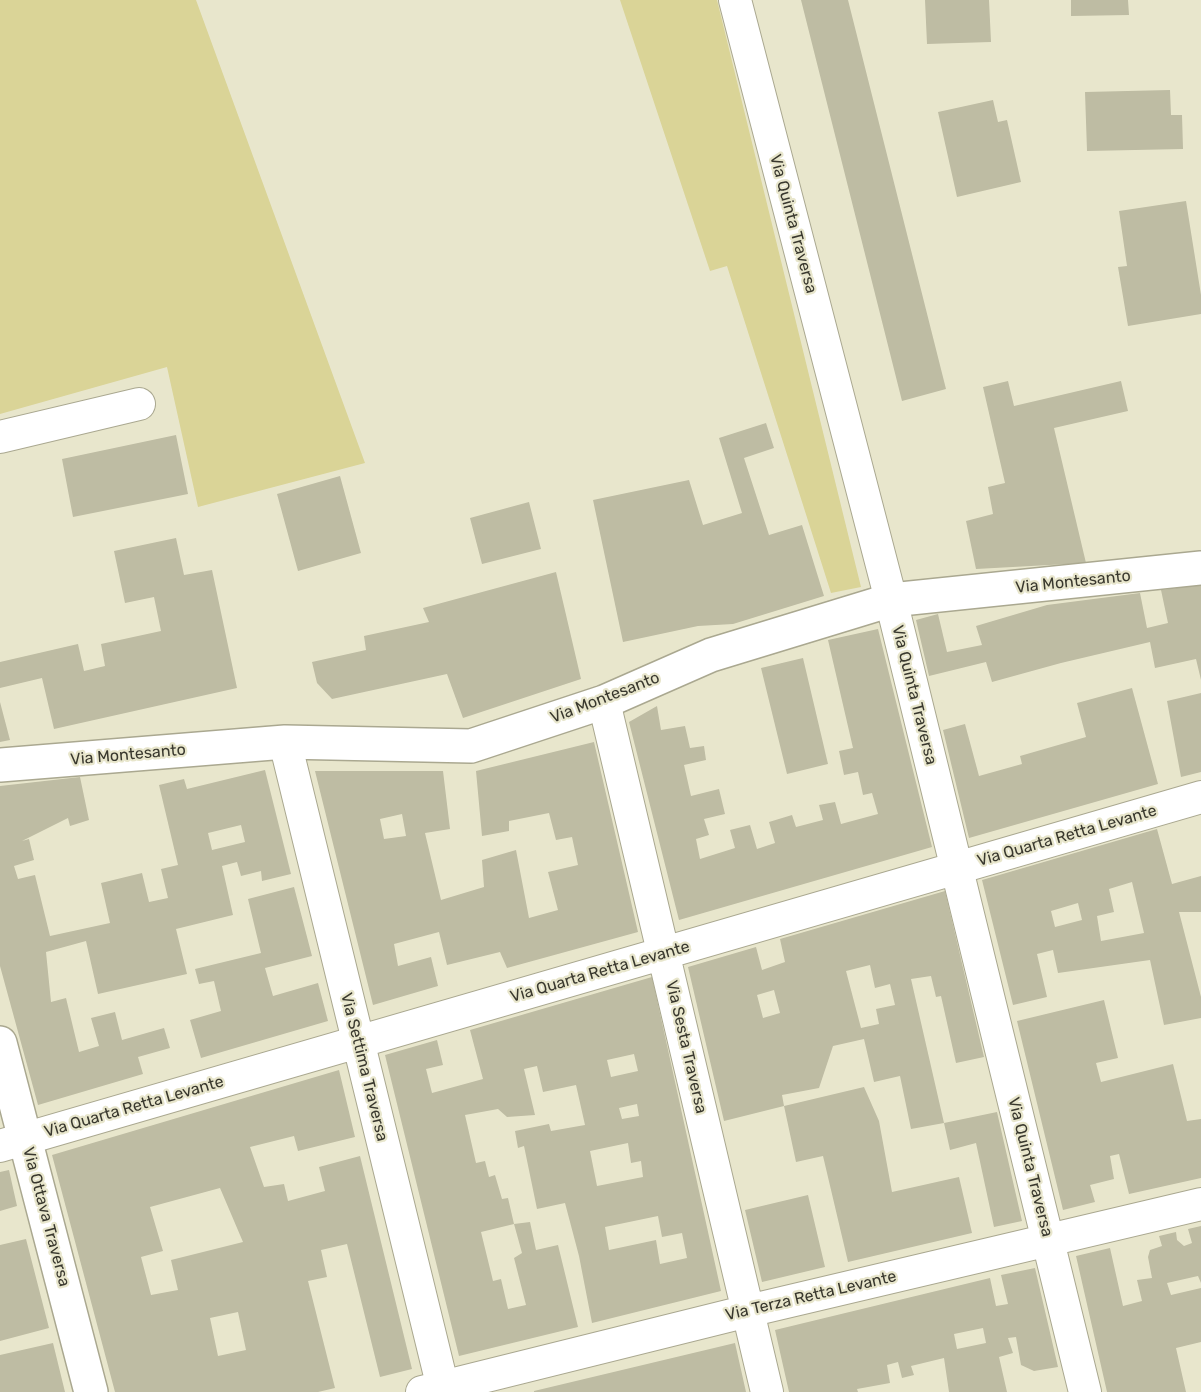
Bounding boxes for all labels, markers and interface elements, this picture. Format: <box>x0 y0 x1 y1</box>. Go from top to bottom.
street label: Via Quinta Traversa <box>765 152 821 296</box>
street label: Via Montesanto <box>1014 566 1132 598</box>
street label: Via Quinta Traversa <box>887 623 941 767</box>
street label: Via Montesanto <box>548 668 662 728</box>
street label: Via Montesanto <box>70 740 186 770</box>
street label: Via Quarta Retta Levante <box>975 801 1159 871</box>
street label: Via Quarta Retta Levante <box>508 937 692 1007</box>
street label: Via Sesta Traversa <box>661 978 711 1116</box>
street label: Via Settima Traversa <box>336 991 392 1143</box>
street label: Via Quarta Retta Levante <box>42 1072 226 1142</box>
street label: Via Quinta Traversa <box>1003 1095 1057 1239</box>
street label: Via Ottava Traversa <box>18 1145 74 1289</box>
street label: Via Terza Retta Levante <box>724 1267 898 1325</box>

